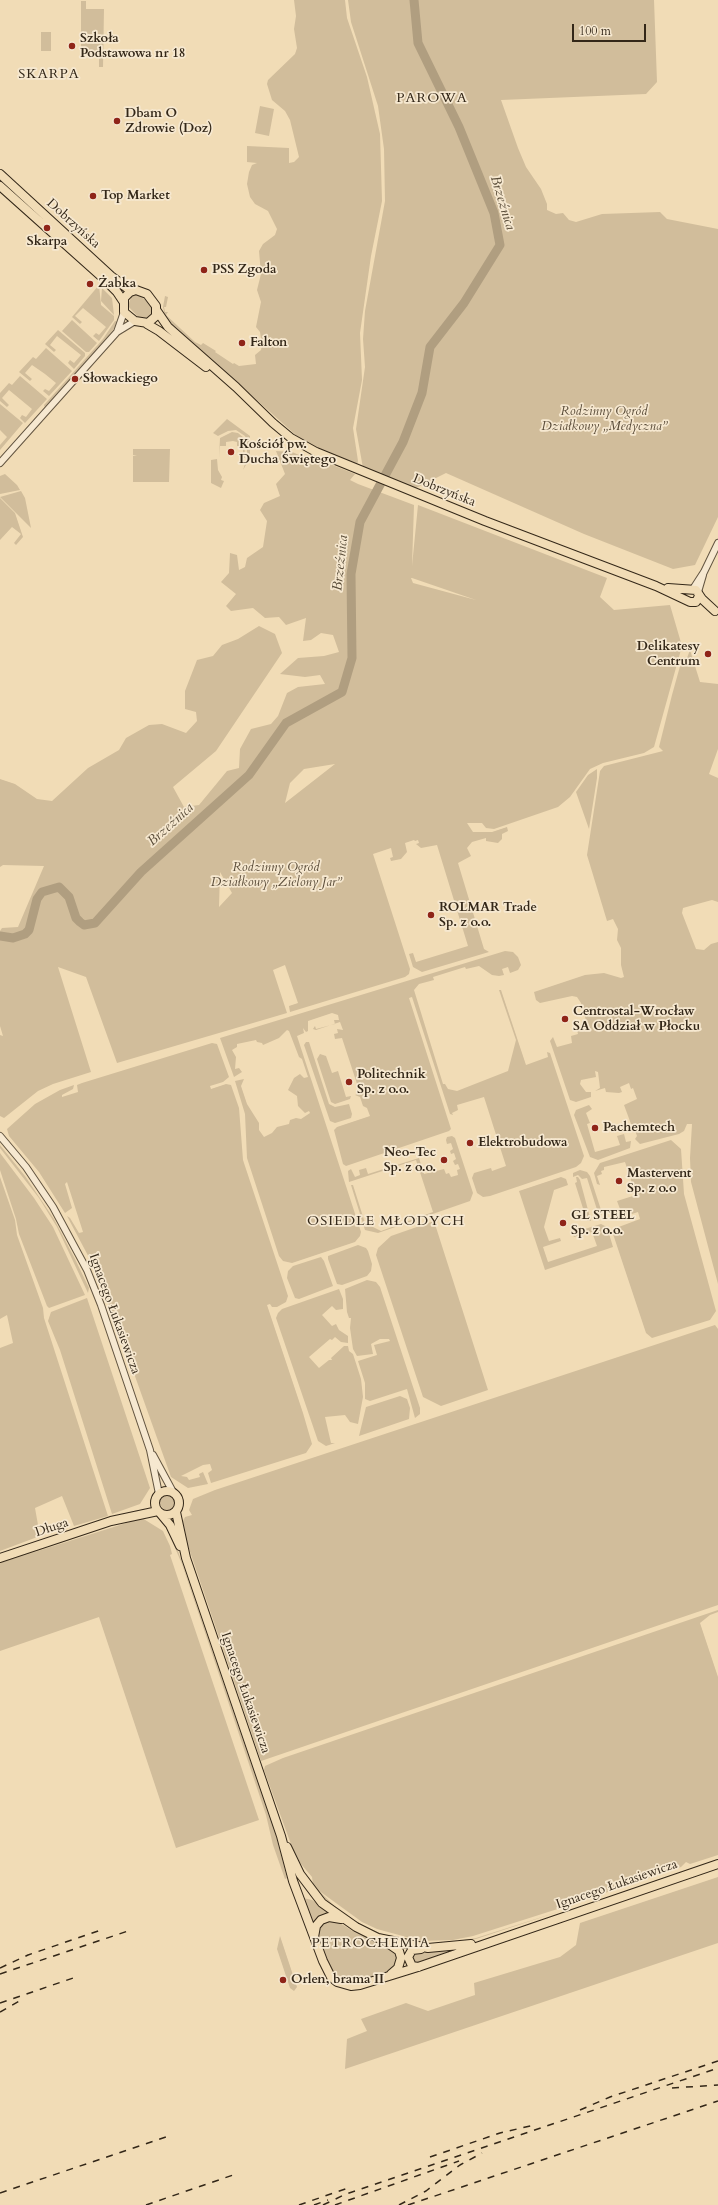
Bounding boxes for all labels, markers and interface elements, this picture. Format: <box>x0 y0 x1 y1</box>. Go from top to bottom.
scale bar <box>574 16 648 42</box>
text: 100 m <box>579 23 611 39</box>
place label: Szkoła Podstawowa nr 18 <box>80 31 185 62</box>
marker: Szkoła Podstawowa nr 18 <box>67 41 77 51</box>
district label: SKARPA <box>18 67 80 83</box>
district label: PAROWA <box>396 91 468 107</box>
place label: Dbam O Zdrowie (Doz) <box>125 106 213 137</box>
marker: Dbam O Zdrowie (Doz) <box>112 116 122 126</box>
water label: Brzeźnica <box>486 174 518 232</box>
place label: Top Market <box>101 188 170 204</box>
marker: Top Market <box>88 191 98 201</box>
street label: Dobrzyńska <box>43 196 103 252</box>
marker: Skarpa <box>42 223 52 233</box>
place label: Skarpa <box>27 234 67 250</box>
place label: PSS Zgoda <box>212 262 277 278</box>
marker: PSS Zgoda <box>199 265 209 275</box>
place label: Żabka <box>98 276 136 292</box>
marker: Żabka <box>85 279 95 289</box>
place label: Falton <box>250 335 287 351</box>
marker: Falton <box>237 338 247 348</box>
place label: Słowackiego <box>83 371 158 387</box>
marker: Słowackiego <box>70 374 80 384</box>
park label: Rodzinny Ogród Działkowy „Medyczna” <box>541 404 667 435</box>
place label: Kościół pw. Ducha Świętego <box>239 437 336 468</box>
marker: Kościół pw. Ducha Świętego <box>226 447 236 457</box>
street label: Dobrzyńska <box>410 471 478 511</box>
water label: Brzeźnica <box>330 534 352 592</box>
place label: Delikatesy Centrum <box>637 639 700 670</box>
marker: Delikatesy Centrum <box>703 649 713 659</box>
water label: Brzeźnica <box>145 800 197 850</box>
park label: Rodzinny Ogród Działkowy „Zielony Jar” <box>211 860 341 891</box>
place label: ROLMAR Trade Sp. z o.o. <box>439 900 537 931</box>
marker: ROLMAR Trade Sp. z o.o. <box>426 910 436 920</box>
place label: Centrostal-Wrocław SA Oddział w Płocku <box>573 1004 700 1035</box>
marker: Centrostal-Wrocław SA Oddział w Płocku <box>560 1014 570 1024</box>
place label: Politechnik Sp. z o.o. <box>357 1067 426 1098</box>
marker: Politechnik Sp. z o.o. <box>344 1077 354 1087</box>
place label: Pachemtech <box>603 1120 675 1136</box>
marker: Pachemtech <box>590 1123 600 1133</box>
place label: Elektrobudowa <box>478 1135 568 1151</box>
marker: Elektrobudowa <box>465 1138 475 1148</box>
place label: Neo-Tec Sp. z o.o. <box>384 1145 436 1176</box>
marker: Neo-Tec Sp. z o.o. <box>439 1155 449 1165</box>
place label: Mastervent Sp. z o.o <box>627 1166 691 1197</box>
marker: Mastervent Sp. z o.o <box>614 1176 624 1186</box>
place label: GL STEEL Sp. z o.o. <box>571 1208 635 1239</box>
district label: OSIEDLE MŁODYCH <box>307 1214 465 1230</box>
marker: GL STEEL Sp. z o.o. <box>558 1218 568 1228</box>
street label: Ignacego Łukasiewicza <box>85 1252 143 1376</box>
street label: Długa <box>33 1515 71 1541</box>
street label: Ignacego Łukasiewicza <box>217 1630 273 1756</box>
street label: Ignacego Łukasiewicza <box>554 1857 680 1913</box>
district label: PETROCHEMIA <box>312 1936 430 1952</box>
place label: Orlen, brama II <box>291 1972 384 1988</box>
marker: Orlen, brama II <box>278 1975 288 1985</box>

